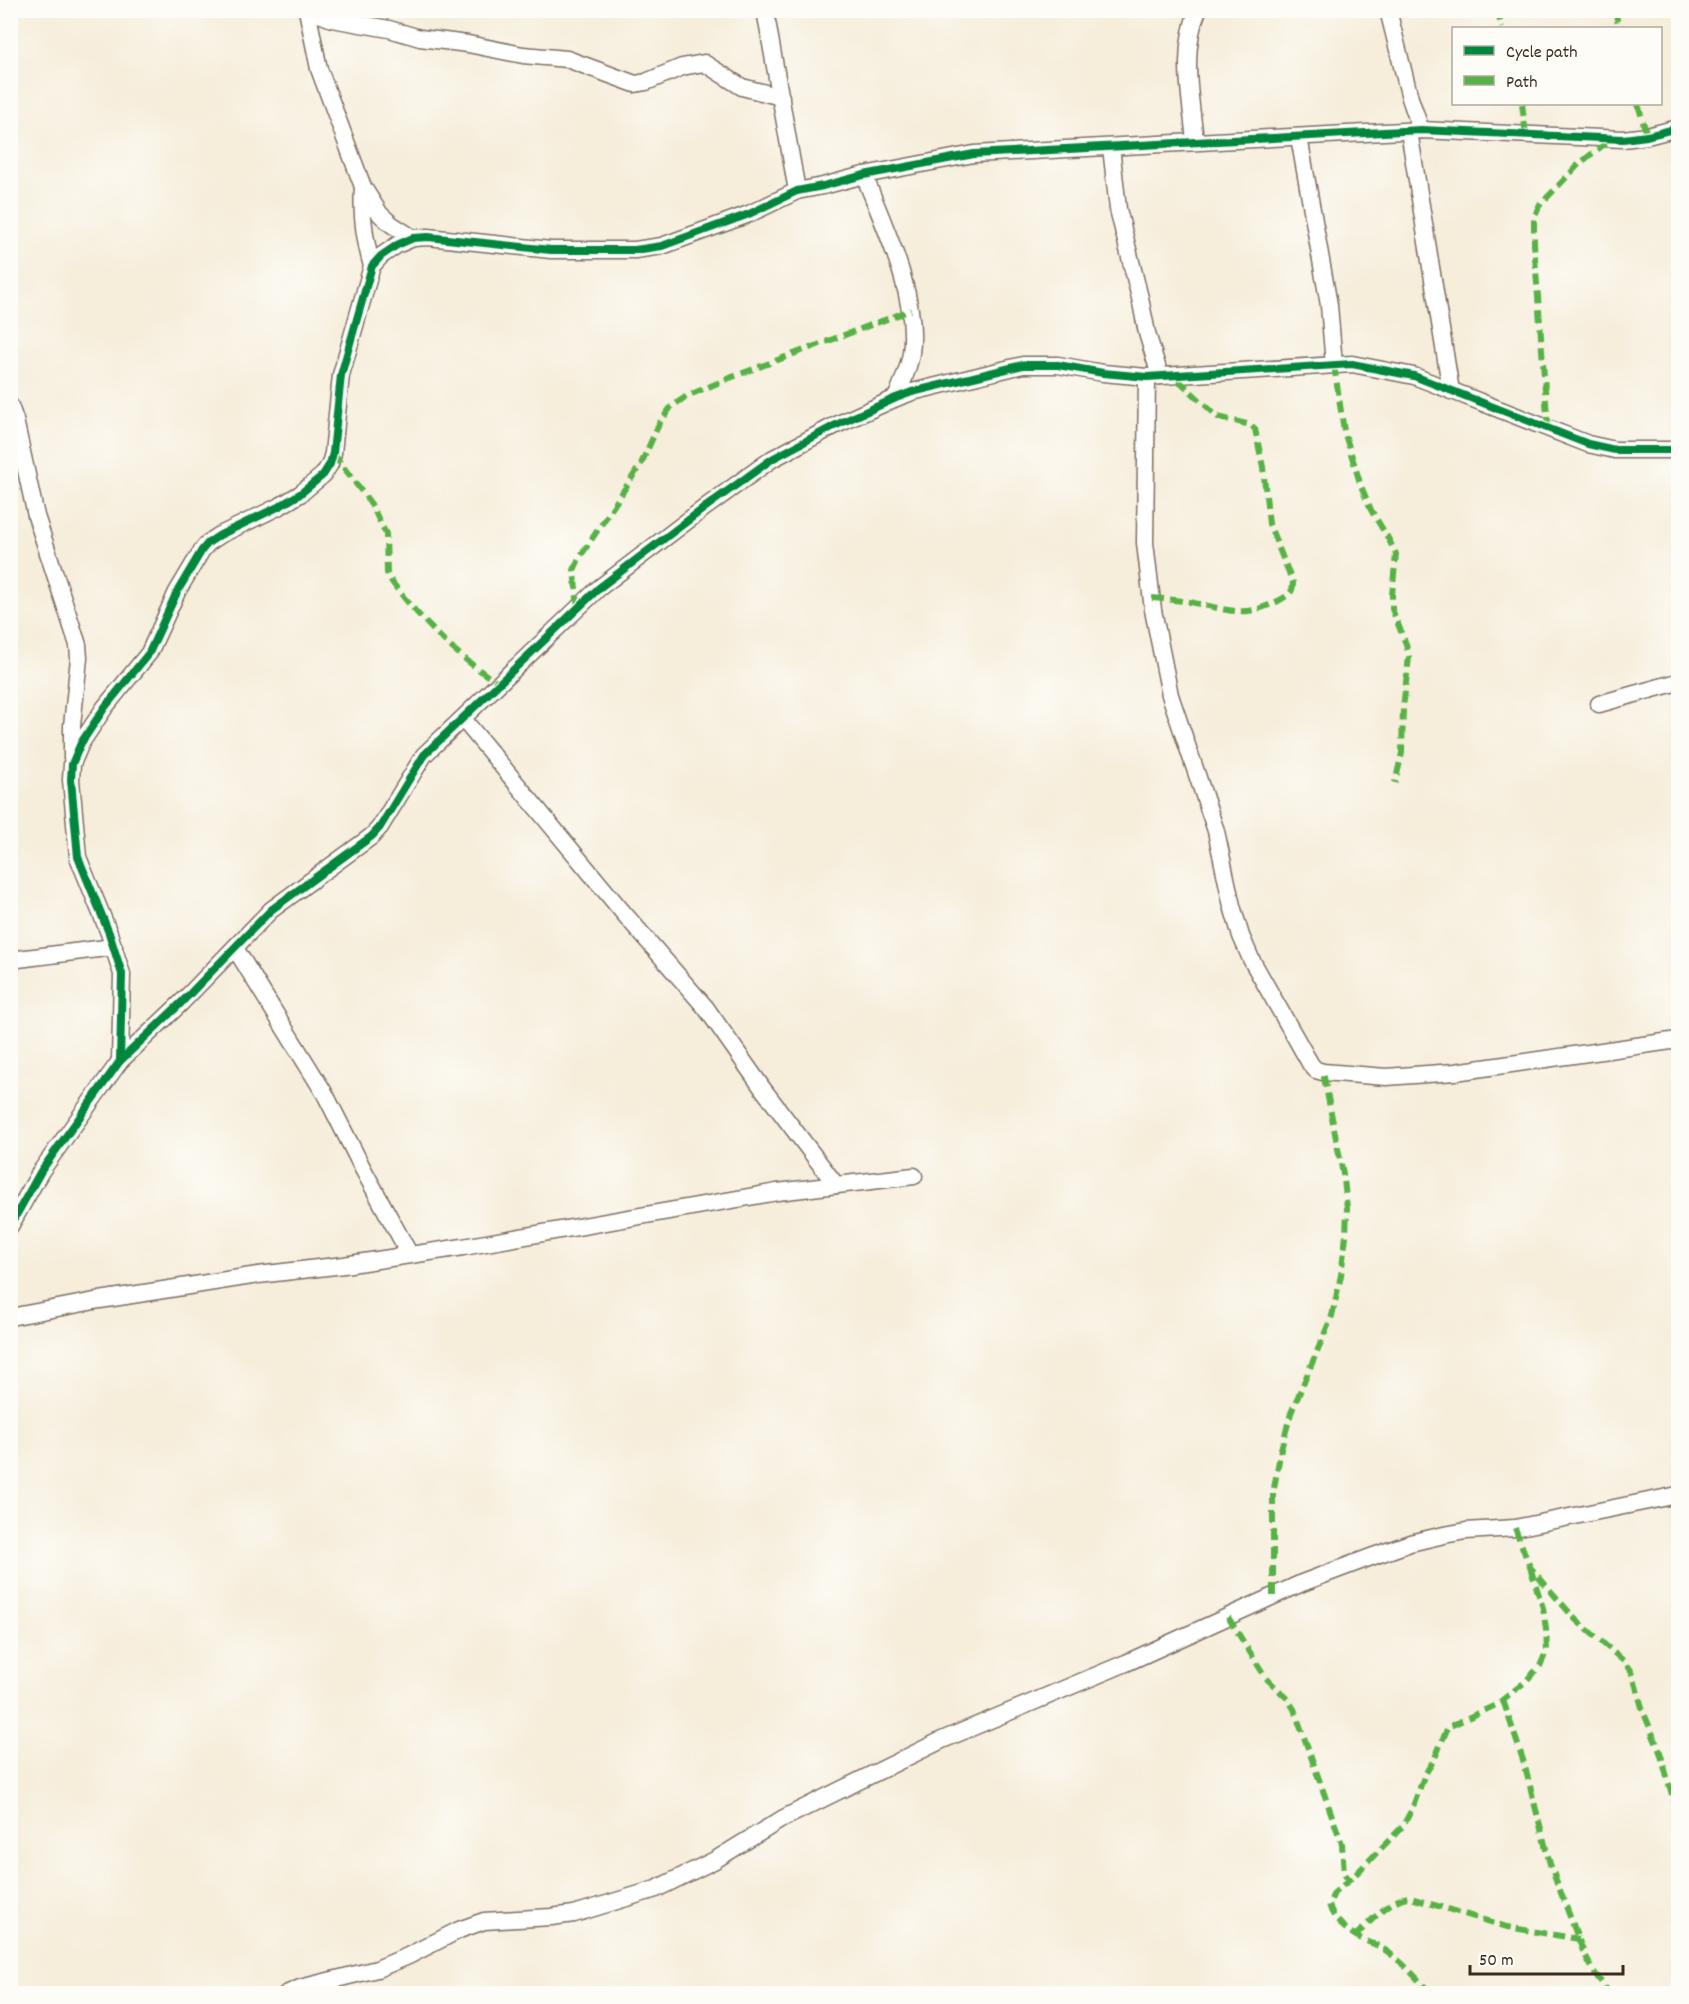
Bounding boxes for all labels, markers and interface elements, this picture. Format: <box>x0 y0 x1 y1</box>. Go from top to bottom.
legend <box>1452 27 1662 105</box>
text: Cycle path <box>1506 41 1577 66</box>
text: Path <box>1506 71 1538 96</box>
scale bar <box>1470 1938 1623 1976</box>
text: 50 m <box>1479 1949 1514 1974</box>

